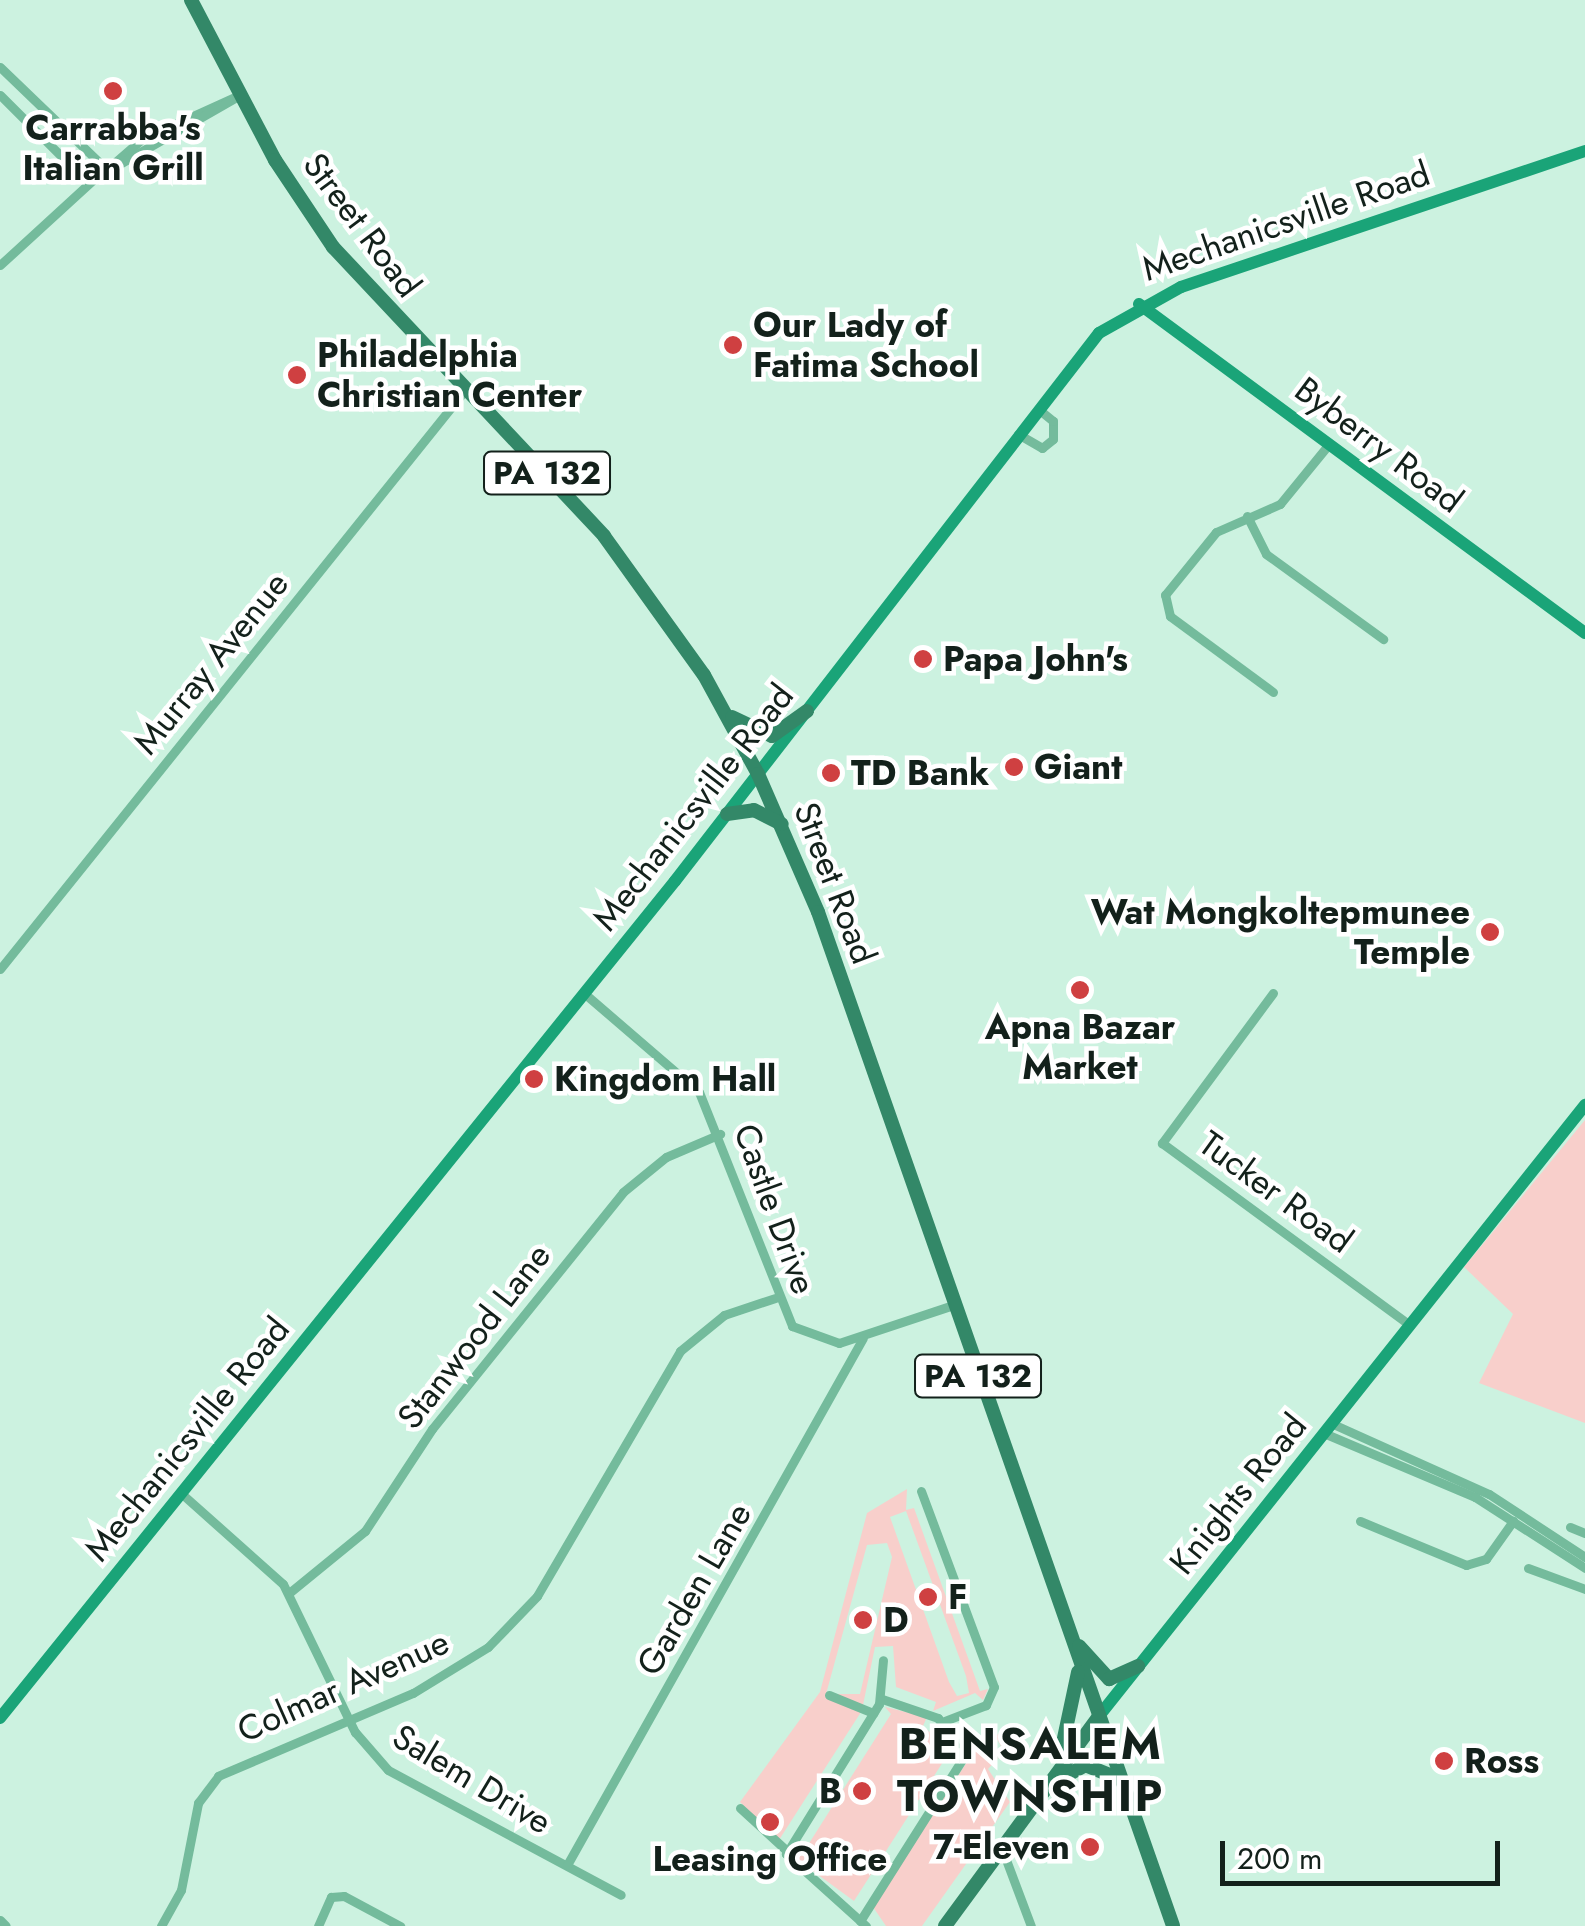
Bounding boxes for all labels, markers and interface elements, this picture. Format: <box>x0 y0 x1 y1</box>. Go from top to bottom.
marker: Carrabba's Italian Grill <box>102 80 124 102</box>
place label: Carrabba's Italian Grill <box>22 107 204 189</box>
street label: Street Road <box>294 145 430 305</box>
street label: Mechanicsville Road <box>1137 152 1435 290</box>
place label: Our Lady of Fatima School <box>753 304 979 386</box>
place label: Philadelphia Christian Center <box>317 334 582 416</box>
marker: Our Lady of Fatima School <box>722 334 744 356</box>
marker: Philadelphia Christian Center <box>286 364 308 386</box>
street label: Byberry Road <box>1287 368 1471 522</box>
road number: PA 132 <box>482 446 612 500</box>
street label: Murray Avenue <box>125 563 297 763</box>
place label: Papa John's <box>943 638 1128 680</box>
marker: Papa John's <box>912 648 934 670</box>
street label: Mechanicsville Road <box>584 675 802 939</box>
place label: Giant <box>1034 746 1122 788</box>
place label: TD Bank <box>851 752 989 794</box>
marker: Giant <box>1003 756 1025 778</box>
marker: TD Bank <box>820 762 842 784</box>
street label: Street Road <box>785 796 885 970</box>
place label: Wat Mongkoltepmunee Temple <box>1091 891 1470 973</box>
marker: Wat Mongkoltepmunee Temple <box>1479 921 1501 943</box>
marker: Apna Bazar Market <box>1069 979 1091 1001</box>
place label: Apna Bazar Market <box>985 1006 1175 1088</box>
place label: Kingdom Hall <box>554 1058 776 1100</box>
marker: Kingdom Hall <box>523 1068 545 1090</box>
street label: Castle Drive <box>725 1118 825 1300</box>
street label: Tucker Road <box>1191 1122 1361 1262</box>
street label: Stanwood Lane <box>389 1235 559 1437</box>
street label: Mechanicsville Road <box>76 1309 298 1569</box>
road number: PA 132 <box>913 1349 1043 1403</box>
street label: Knights Road <box>1161 1405 1315 1583</box>
street label: Garden Lane <box>628 1495 760 1683</box>
place label: F <box>948 1576 967 1618</box>
marker: F <box>917 1586 939 1608</box>
place label: D <box>883 1599 909 1641</box>
marker: D <box>852 1609 874 1631</box>
street label: Colmar Avenue <box>231 1621 455 1751</box>
street label: Salem Drive <box>385 1715 559 1843</box>
district label: BENSALEM TOWNSHIP <box>897 1717 1165 1823</box>
place label: Ross <box>1464 1740 1539 1782</box>
marker: Ross <box>1433 1750 1455 1772</box>
place label: B <box>819 1770 842 1812</box>
marker: B <box>851 1780 873 1802</box>
marker: Leasing Office <box>759 1811 781 1833</box>
scale bar <box>1225 1821 1505 1883</box>
place label: 7-Eleven <box>933 1826 1070 1868</box>
marker: 7-Eleven <box>1079 1836 1101 1858</box>
text: 200 m <box>1237 1837 1322 1880</box>
place label: Leasing Office <box>653 1838 887 1880</box>

